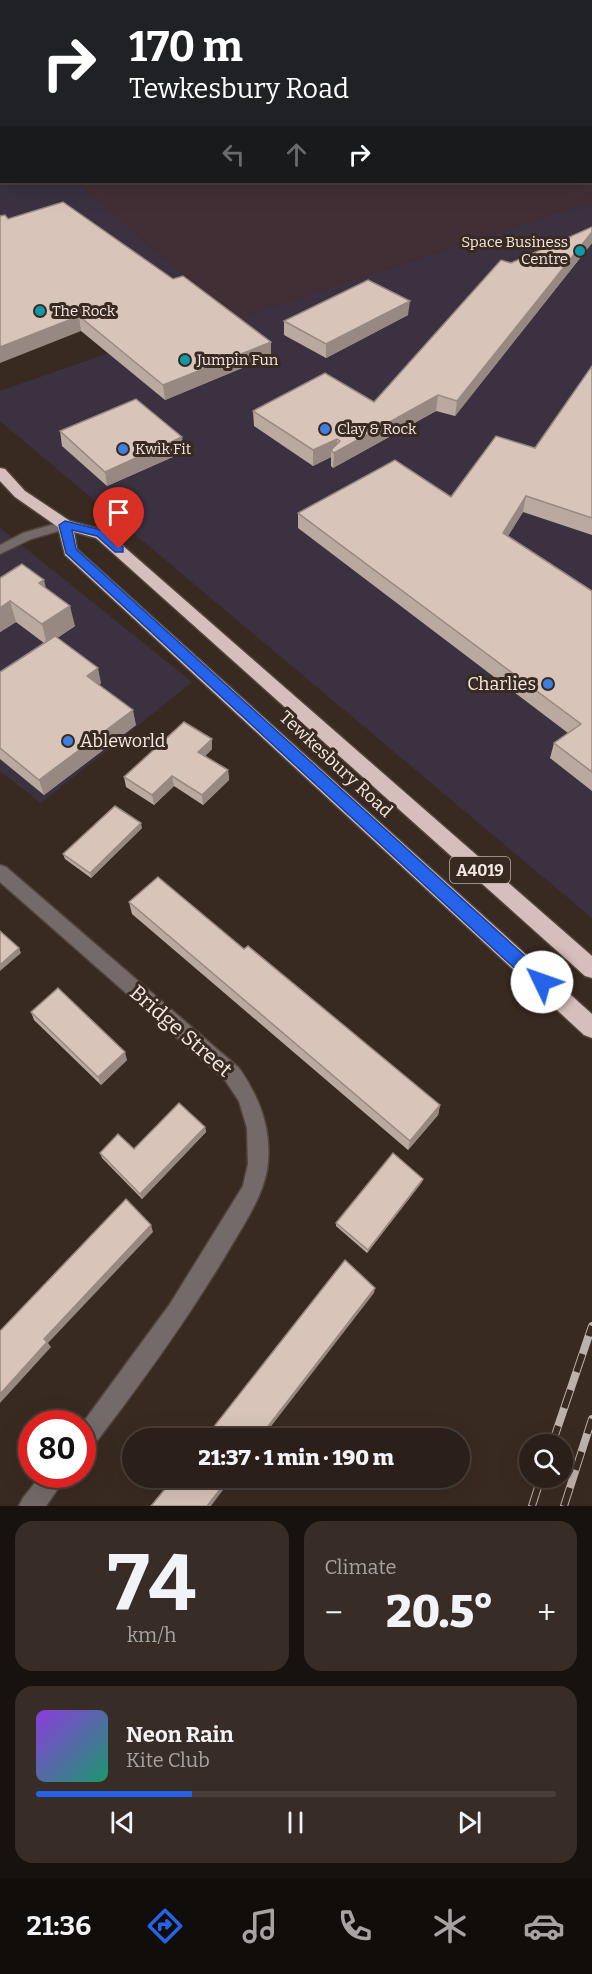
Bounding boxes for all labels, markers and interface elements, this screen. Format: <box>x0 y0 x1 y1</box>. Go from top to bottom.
text: 170 m <box>129 22 243 72</box>
icon: right <box>30 24 108 102</box>
text: Tewkesbury Road <box>129 73 349 105</box>
icon: left <box>217 138 250 171</box>
icon: ahead <box>280 138 313 171</box>
icon: right <box>343 138 376 171</box>
place label: Space Business Centre <box>461 233 568 268</box>
marker: Space Business Centre <box>573 244 587 258</box>
place label: The Rock <box>52 302 116 320</box>
marker: The Rock <box>33 304 47 318</box>
place label: Jumpin Fun <box>196 351 279 369</box>
marker: Jumpin Fun <box>178 353 192 367</box>
place label: Clay & Rock <box>337 420 417 438</box>
marker: Clay & Rock <box>318 422 332 436</box>
place label: Kwik Fit <box>135 440 192 458</box>
marker: Kwik Fit <box>116 442 130 456</box>
pin <box>93 487 144 549</box>
icon: arrive <box>102 496 135 529</box>
place label: Charlies <box>467 673 536 695</box>
marker: Charlies <box>541 677 555 691</box>
street label: Tewkesbury Road <box>275 706 397 822</box>
place label: Ableworld <box>80 730 166 752</box>
marker: Ableworld <box>61 734 75 748</box>
road number: A4019 <box>450 857 510 883</box>
position arrow <box>510 950 574 1014</box>
street label: Bridge Street <box>124 979 238 1083</box>
speed limit sign: 80 <box>18 1410 96 1488</box>
map controls <box>519 1434 573 1488</box>
button: search <box>519 1434 573 1488</box>
text: 21:37 · 1 min · 190 m <box>198 1444 394 1471</box>
text: 74 <box>108 1537 196 1631</box>
text: Climate <box>325 1555 396 1579</box>
text: 20.5° <box>386 1585 494 1639</box>
text: − <box>325 1593 343 1633</box>
text: + <box>537 1593 556 1633</box>
text: km/h <box>127 1623 177 1647</box>
text: Neon Rain <box>126 1721 234 1748</box>
text: Kite Club <box>126 1748 210 1772</box>
icon: previous <box>106 1806 139 1839</box>
icon: pause <box>279 1806 312 1839</box>
icon: next <box>453 1806 486 1839</box>
icon: directions <box>144 1905 186 1947</box>
icon: music <box>239 1905 281 1947</box>
icon: phone <box>334 1905 376 1947</box>
icon: climate <box>429 1905 471 1947</box>
icon: car <box>523 1905 565 1947</box>
text: 21:36 <box>26 1910 91 1942</box>

